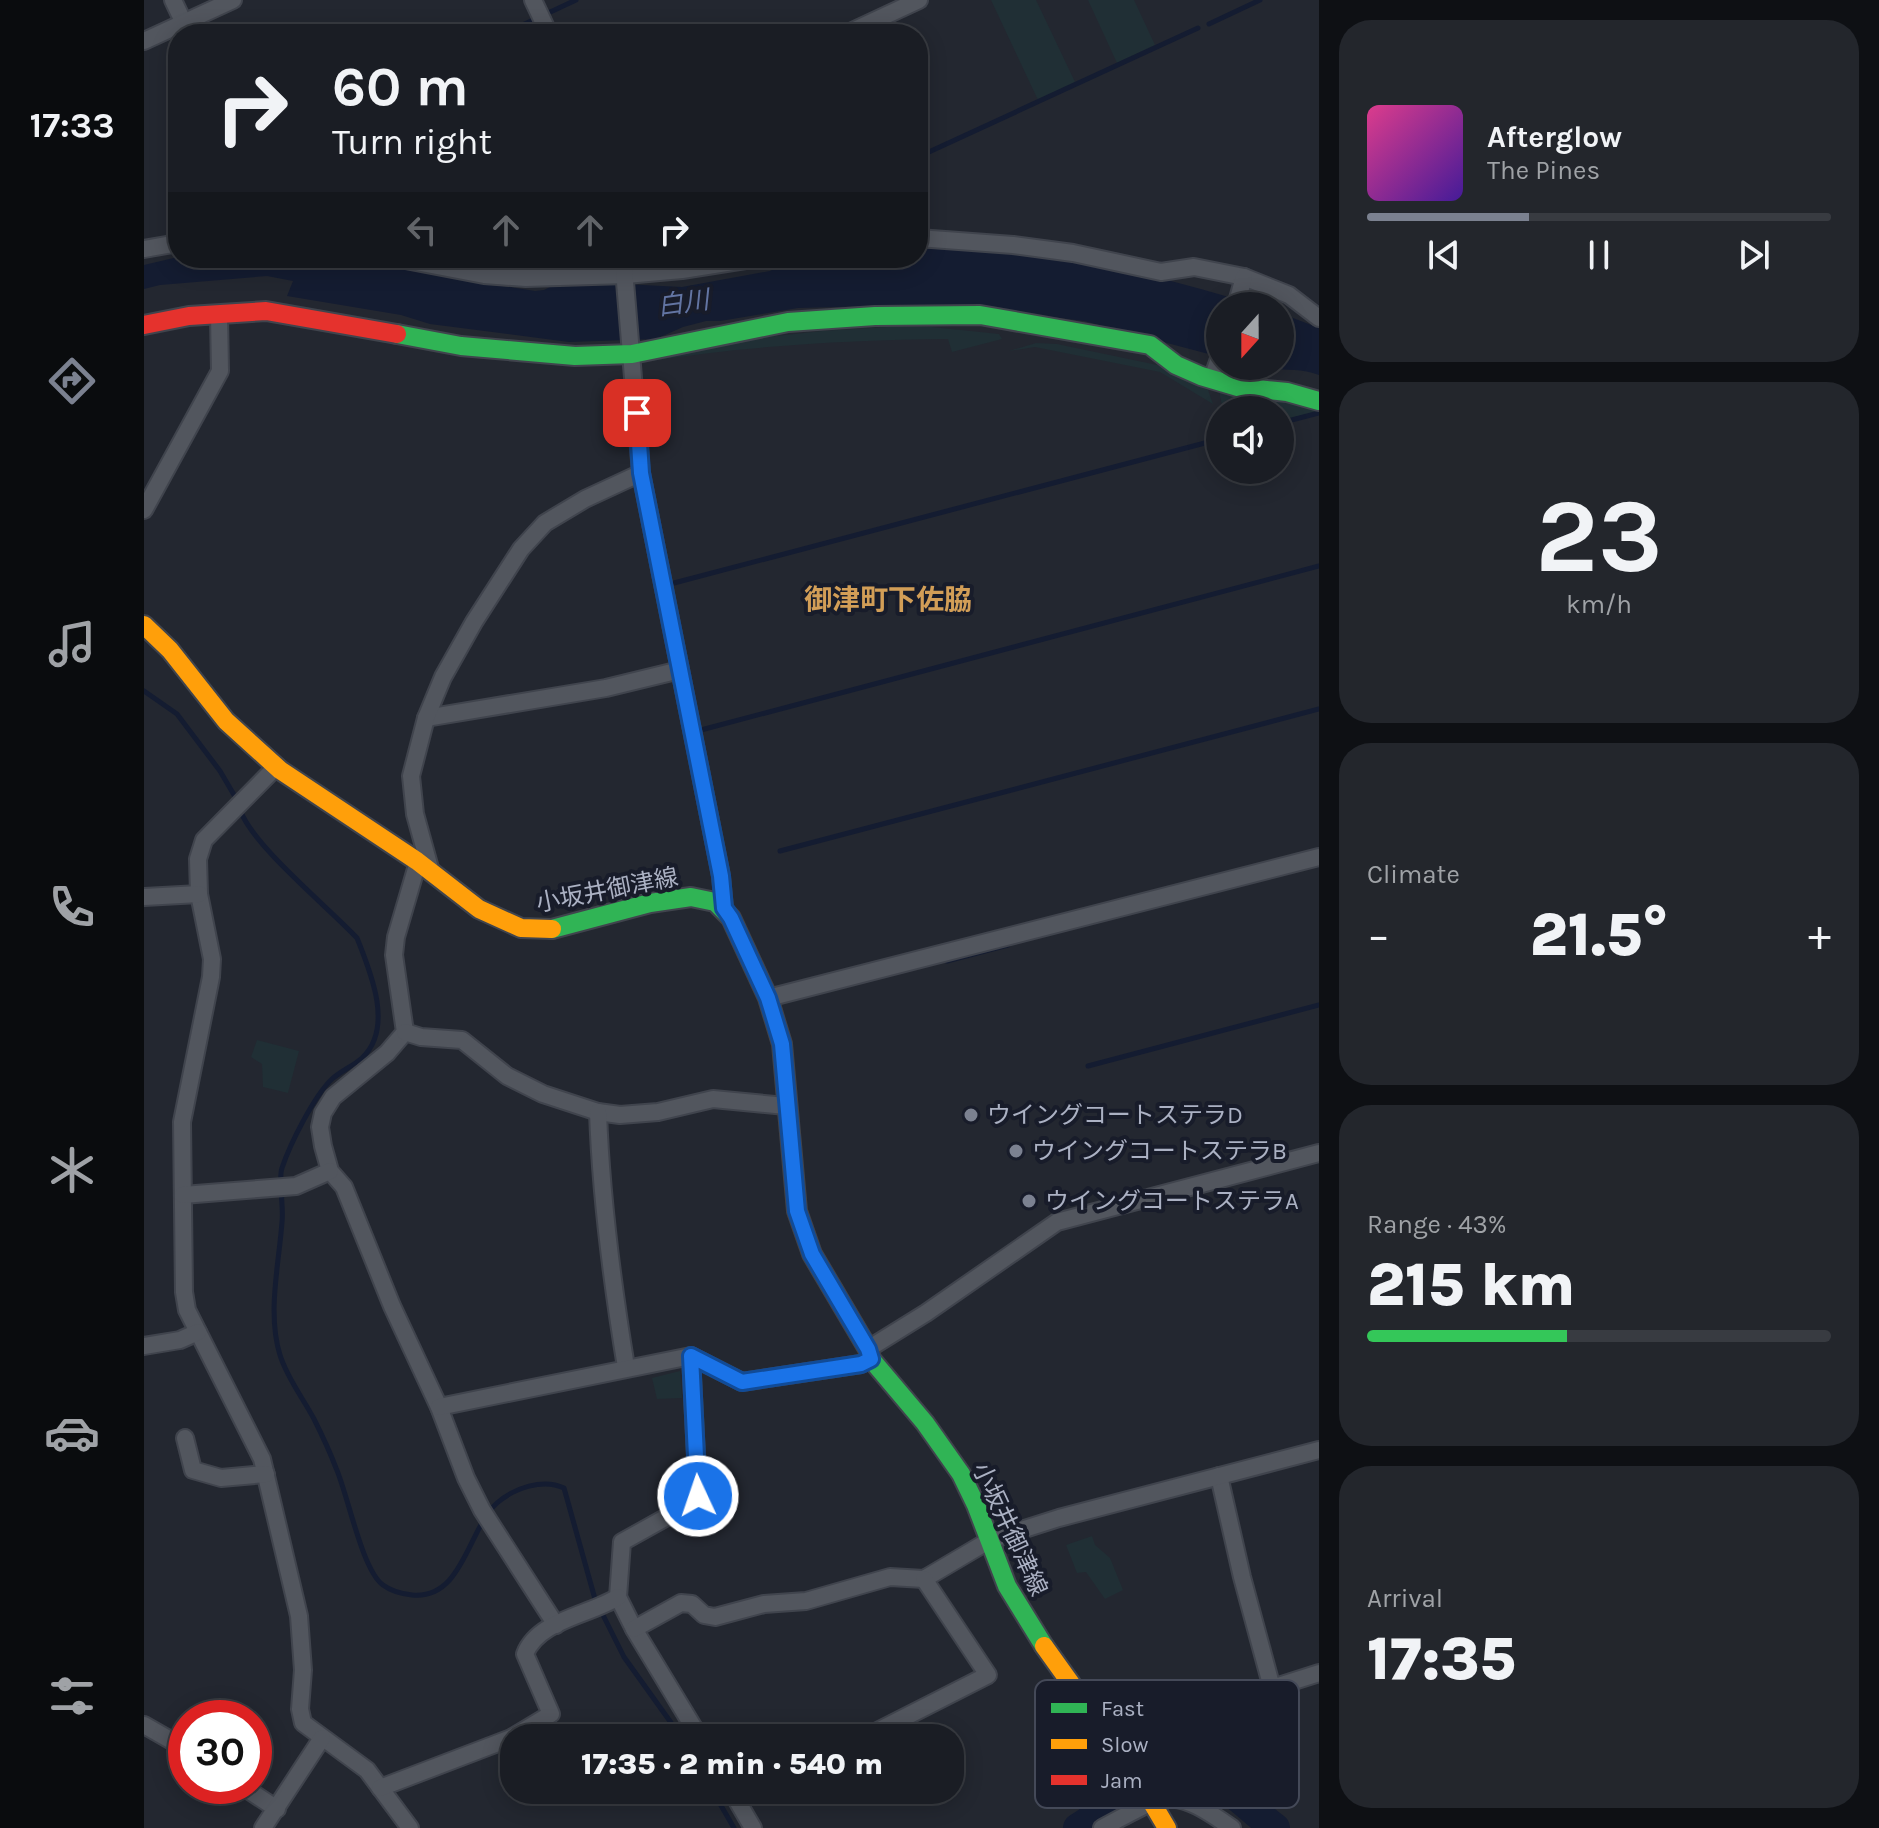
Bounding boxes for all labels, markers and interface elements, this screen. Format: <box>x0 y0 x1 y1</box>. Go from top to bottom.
text: 60 m <box>332 54 469 119</box>
icon: right <box>200 56 304 160</box>
text: 17:33 <box>29 104 115 146</box>
text: Afterglow <box>1487 119 1622 155</box>
text: Turn right <box>332 121 492 163</box>
text: The Pines <box>1487 155 1600 186</box>
icon: left <box>400 208 444 252</box>
icon: ahead <box>484 208 528 252</box>
icon: ahead <box>568 208 612 252</box>
icon: right <box>652 208 696 252</box>
icon: previous <box>1422 233 1466 277</box>
icon: pause <box>1577 233 1621 277</box>
icon: next <box>1732 233 1776 277</box>
water label: 白川 <box>655 284 714 322</box>
north arrow <box>1206 292 1294 380</box>
map controls <box>1206 292 1294 484</box>
icon: directions <box>44 353 100 409</box>
pin <box>603 379 671 447</box>
icon: arrive <box>615 391 659 435</box>
button: sound <box>1206 396 1294 484</box>
text: 23 <box>1535 476 1663 597</box>
district label: 御津町下佐脇 <box>804 583 972 616</box>
text: km/h <box>1566 589 1632 620</box>
icon: music <box>44 616 100 672</box>
text: Climate <box>1367 859 1460 890</box>
street label: 小坂井御津線 <box>534 863 680 917</box>
icon: phone <box>44 879 100 935</box>
text: 21.5° <box>1530 900 1668 970</box>
text: − <box>1367 910 1390 961</box>
text: + <box>1808 910 1831 961</box>
place label: ウイングコートステラD <box>987 1101 1243 1129</box>
marker: ウイングコートステラD <box>962 1106 980 1124</box>
place label: ウイングコートステラB <box>1032 1137 1287 1165</box>
icon: climate <box>44 1142 100 1198</box>
marker: ウイングコートステラB <box>1007 1142 1025 1160</box>
place label: ウイングコートステラA <box>1045 1187 1299 1215</box>
marker: ウイングコートステラA <box>1020 1192 1038 1210</box>
text: Range · 43% <box>1367 1209 1507 1240</box>
text: 215 km <box>1367 1250 1575 1320</box>
icon: car <box>44 1405 100 1461</box>
position arrow <box>656 1454 740 1538</box>
street label: 小坂井御津線 <box>967 1458 1053 1600</box>
text: Arrival <box>1367 1583 1443 1614</box>
text: 17:35 <box>1367 1624 1516 1694</box>
icon: filters <box>44 1668 100 1724</box>
legend <box>1035 1680 1299 1808</box>
text: Fast <box>1101 1696 1144 1722</box>
speed limit sign: 30 <box>168 1700 272 1804</box>
text: Slow <box>1101 1732 1148 1758</box>
text: 17:35 · 2 min · 540 m <box>581 1746 883 1782</box>
text: Jam <box>1101 1768 1143 1794</box>

